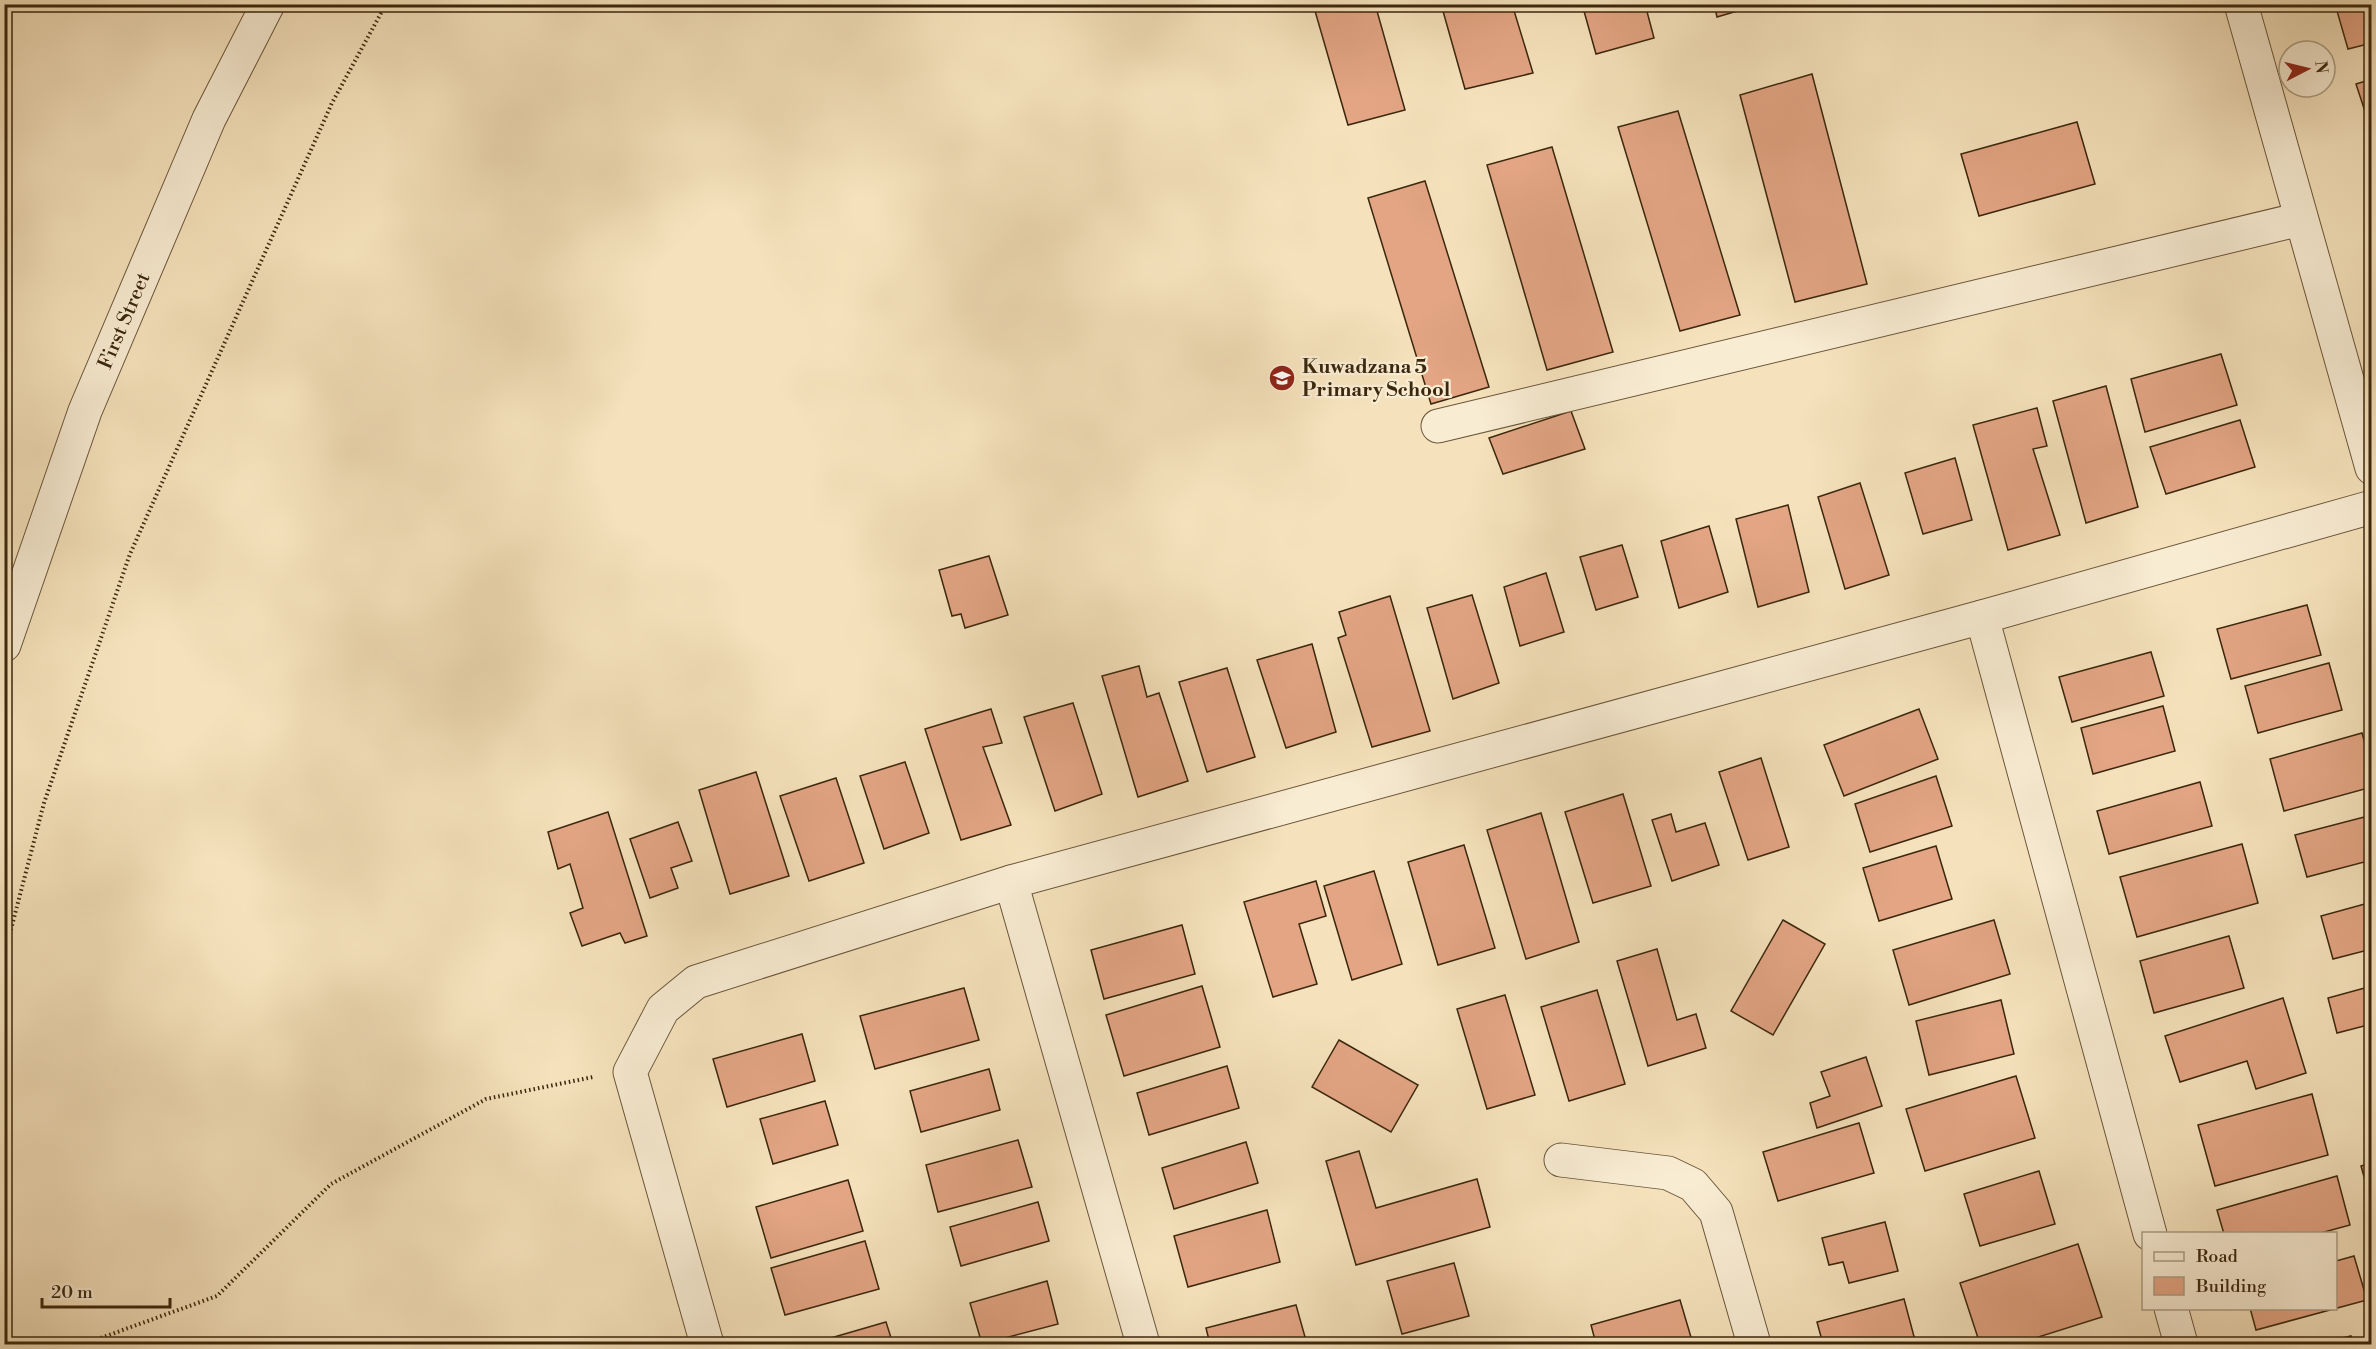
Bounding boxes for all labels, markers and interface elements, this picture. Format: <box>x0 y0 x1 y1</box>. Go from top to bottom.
north arrow <box>2277 39 2337 99</box>
text: N <box>2310 60 2332 75</box>
street label: First Street <box>93 269 156 373</box>
place label: Kuwadzana 5 Primary School <box>1302 355 1451 403</box>
school or university icon: Kuwadzana 5 Primary School <box>1267 363 1297 393</box>
legend <box>2142 1232 2337 1310</box>
text: Road <box>2196 1245 2239 1268</box>
scale bar <box>42 1271 170 1309</box>
text: Building <box>2195 1275 2267 1298</box>
text: 20 m <box>51 1281 93 1304</box>

